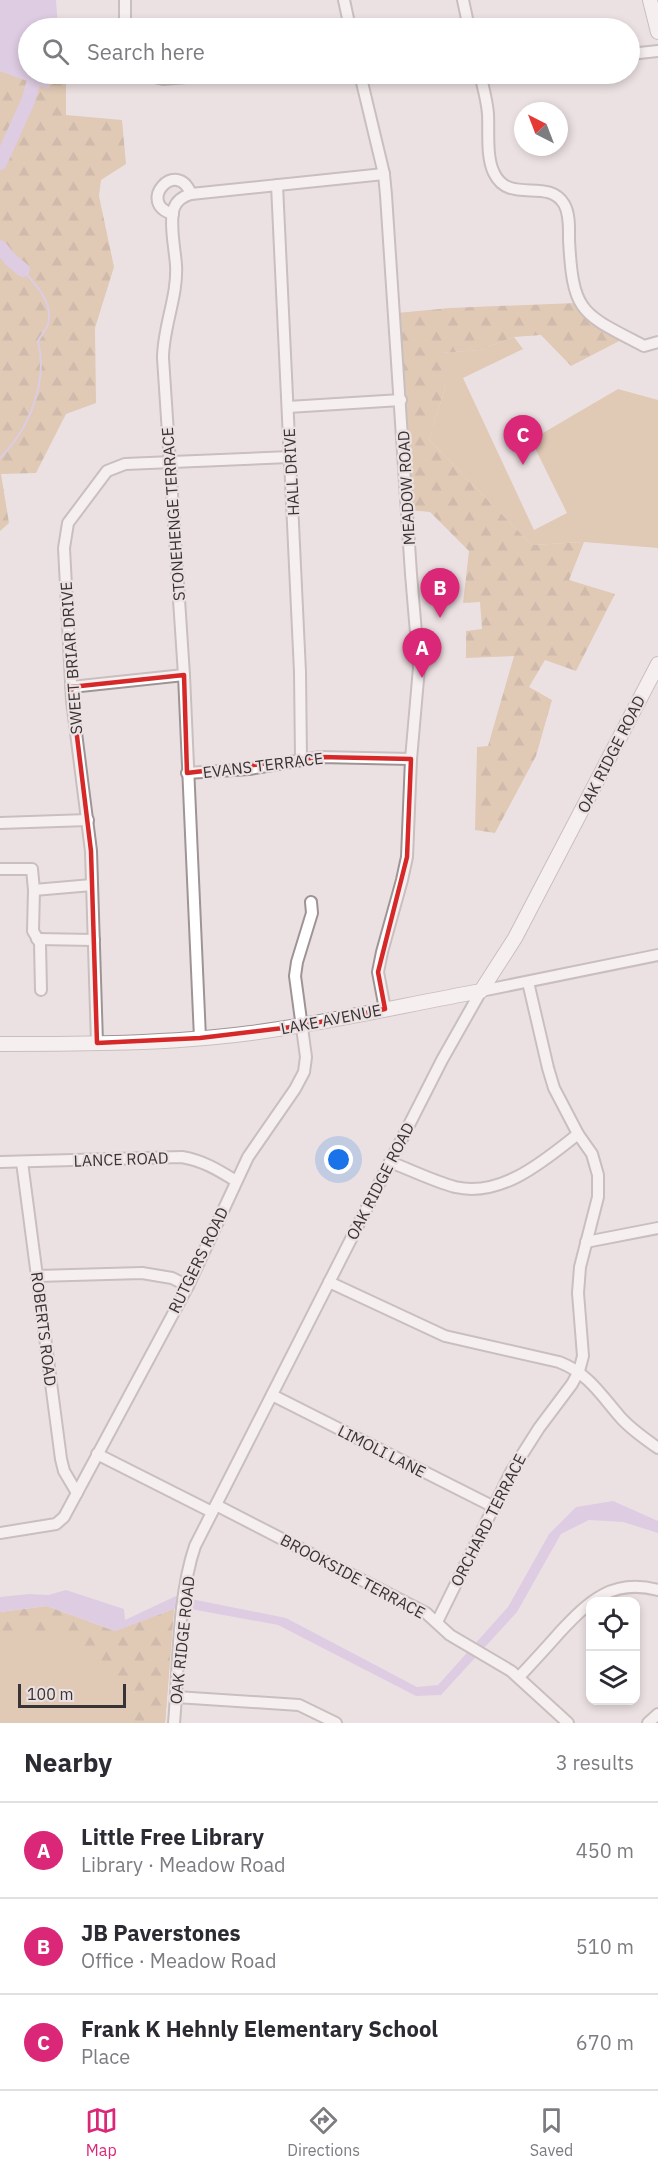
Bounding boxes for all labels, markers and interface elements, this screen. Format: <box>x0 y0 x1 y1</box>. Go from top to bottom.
search box <box>18 18 640 84</box>
icon: search <box>39 35 72 68</box>
text: Search here <box>87 37 205 66</box>
north arrow <box>514 102 568 156</box>
pin: C <box>504 416 542 465</box>
street label: STONEHENGE TERRACE <box>157 426 189 602</box>
street label: HALL DRIVE <box>279 428 303 516</box>
street label: MEADOW ROAD <box>393 430 419 546</box>
pin: B <box>420 568 460 618</box>
street label: SWEET BRIAR DRIVE <box>56 581 86 735</box>
pin: A <box>402 628 442 678</box>
street label: OAK RIDGE ROAD <box>573 692 649 816</box>
street label: EVANS TERRACE <box>202 748 324 782</box>
street label: LAKE AVENUE <box>279 999 383 1039</box>
street label: OAK RIDGE ROAD <box>342 1119 418 1243</box>
your location <box>324 1145 353 1174</box>
street label: LANCE ROAD <box>73 1147 169 1171</box>
street label: RUTGERS ROAD <box>164 1204 232 1316</box>
street label: ROBERTS ROAD <box>27 1271 61 1387</box>
street label: LIMOLI LANE <box>335 1420 429 1482</box>
street label: ORCHARD TERRACE <box>446 1450 530 1590</box>
street label: BROOKSIDE TERRACE <box>277 1529 429 1623</box>
street label: OAK RIDGE ROAD <box>165 1575 199 1705</box>
map controls <box>586 1597 640 1705</box>
button: locate <box>586 1597 640 1651</box>
button: layers <box>586 1651 640 1705</box>
scale bar <box>18 1681 126 1708</box>
text: 100 m <box>27 1684 74 1704</box>
text: Nearby <box>24 1745 112 1779</box>
text: 3 results <box>556 1749 634 1776</box>
text: Little Free Library <box>81 1822 264 1851</box>
text: A <box>37 1837 50 1864</box>
text: 450 m <box>576 1837 634 1864</box>
text: Library · Meadow Road <box>81 1851 286 1878</box>
text: JB Paverstones <box>81 1918 241 1947</box>
text: B <box>37 1933 50 1960</box>
text: 510 m <box>576 1933 634 1960</box>
text: Office · Meadow Road <box>81 1947 277 1974</box>
text: Frank K Hehnly Elementary School <box>81 2014 438 2043</box>
text: C <box>37 2029 50 2056</box>
text: 670 m <box>576 2029 634 2056</box>
text: Place <box>81 2043 130 2070</box>
tab: Map <box>85 2104 118 2160</box>
tab: Directions <box>287 2104 360 2160</box>
tab: Saved <box>530 2104 573 2160</box>

